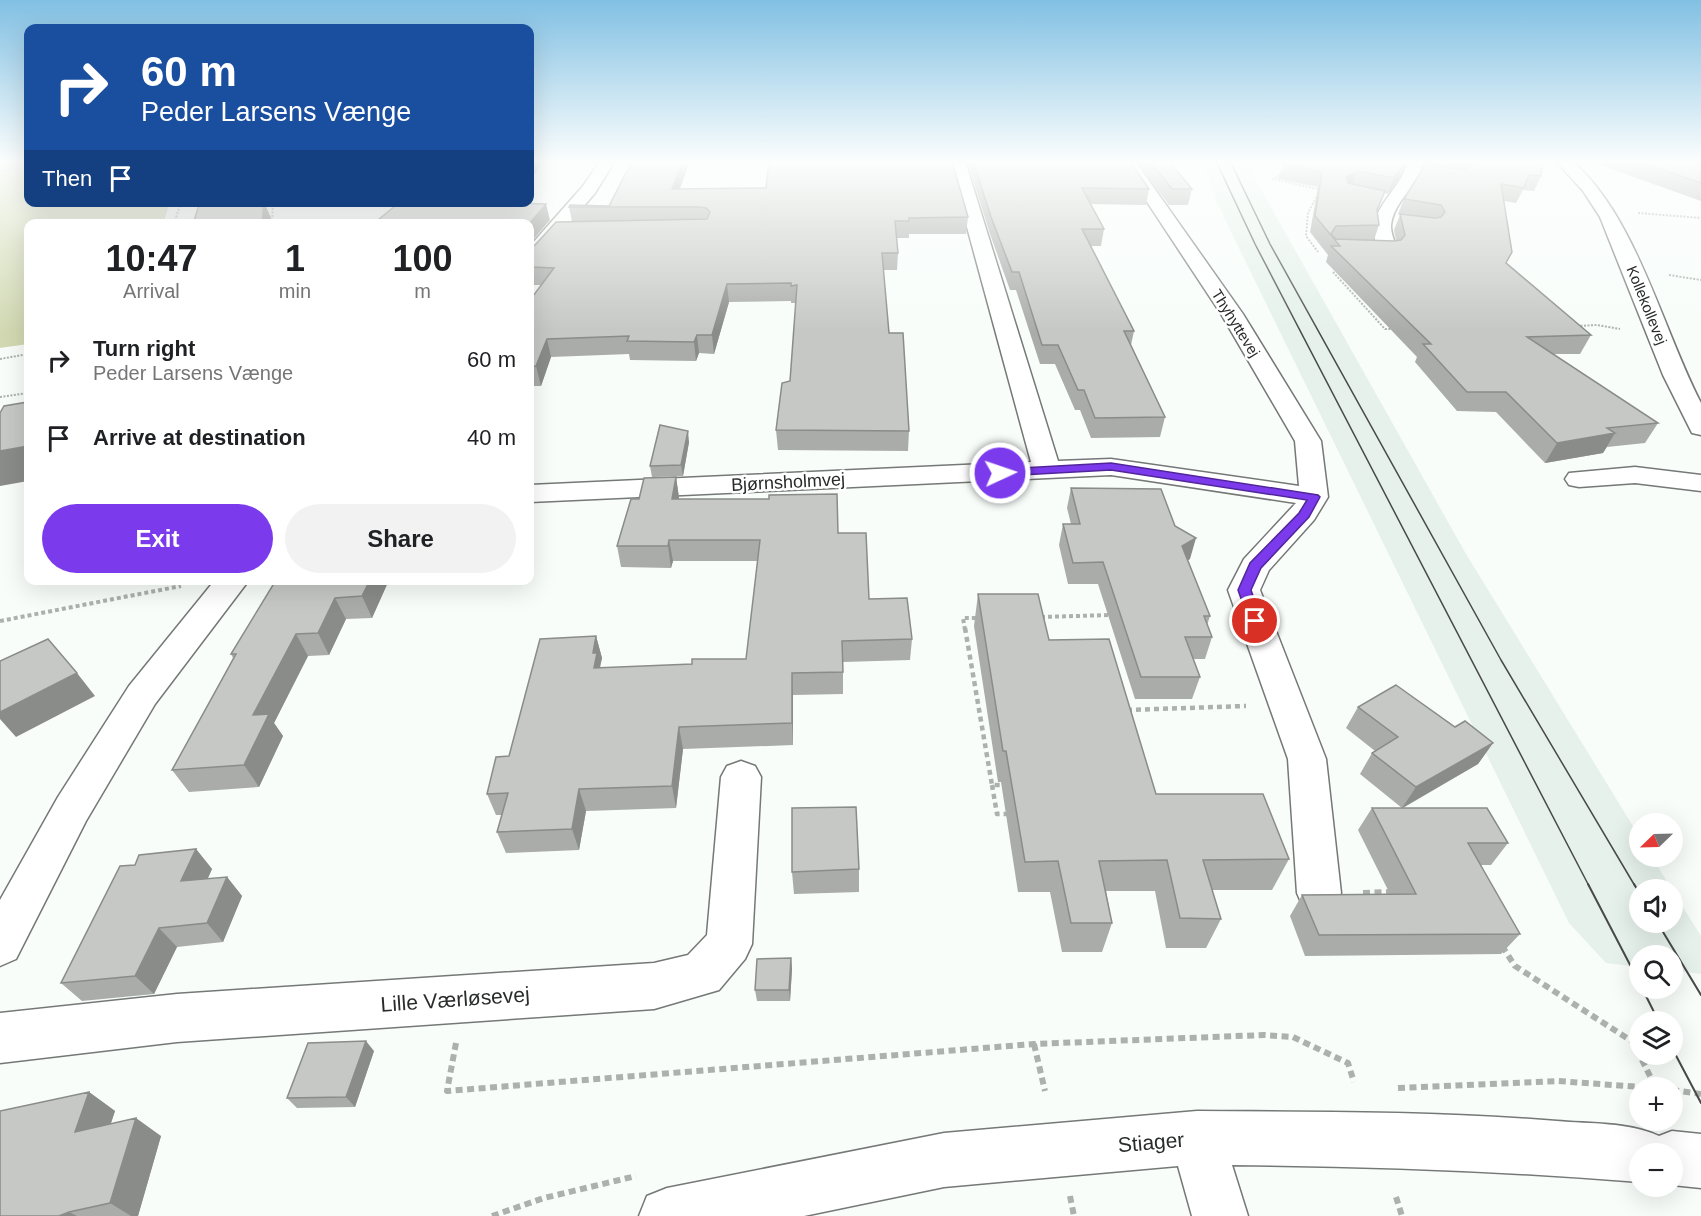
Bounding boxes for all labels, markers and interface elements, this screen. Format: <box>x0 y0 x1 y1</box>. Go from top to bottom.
icon: right <box>42 48 120 126</box>
text: 60 m <box>141 48 237 95</box>
text: Peder Larsens Vænge <box>141 97 411 127</box>
icon: arrive <box>104 162 137 195</box>
text: Then <box>42 166 92 191</box>
text: 10:47 <box>105 238 197 279</box>
text: 1 <box>285 238 305 279</box>
text: 100 <box>392 238 453 279</box>
street label: Kollekollevej <box>1623 263 1671 347</box>
text: Arrival <box>123 280 180 302</box>
text: min <box>279 280 311 302</box>
text: m <box>414 280 431 302</box>
street label: Thyhyttevej <box>1208 286 1264 360</box>
text: Turn right <box>93 336 195 361</box>
icon: right <box>42 344 75 377</box>
text: 60 m <box>467 347 516 372</box>
text: Peder Larsens Vænge <box>93 362 293 384</box>
icon: arrive <box>42 422 75 455</box>
text: Arrive at destination <box>93 425 306 450</box>
text: 40 m <box>467 425 516 450</box>
position arrow <box>968 441 1032 505</box>
street label: Bjørnsholmvej <box>731 469 845 495</box>
button: Exit <box>42 504 273 573</box>
button: Share <box>285 504 516 573</box>
pin <box>1229 595 1280 646</box>
icon: arrive <box>1238 604 1271 637</box>
north arrow <box>1629 813 1683 867</box>
map controls <box>1629 813 1683 1197</box>
button: sound <box>1629 879 1683 933</box>
button: search <box>1629 945 1683 999</box>
street label: Lille Værløsevej <box>380 982 530 1016</box>
button: layers <box>1629 1011 1683 1065</box>
button: + <box>1629 1077 1683 1131</box>
street label: Stiager <box>1117 1128 1185 1156</box>
button: − <box>1629 1143 1683 1197</box>

